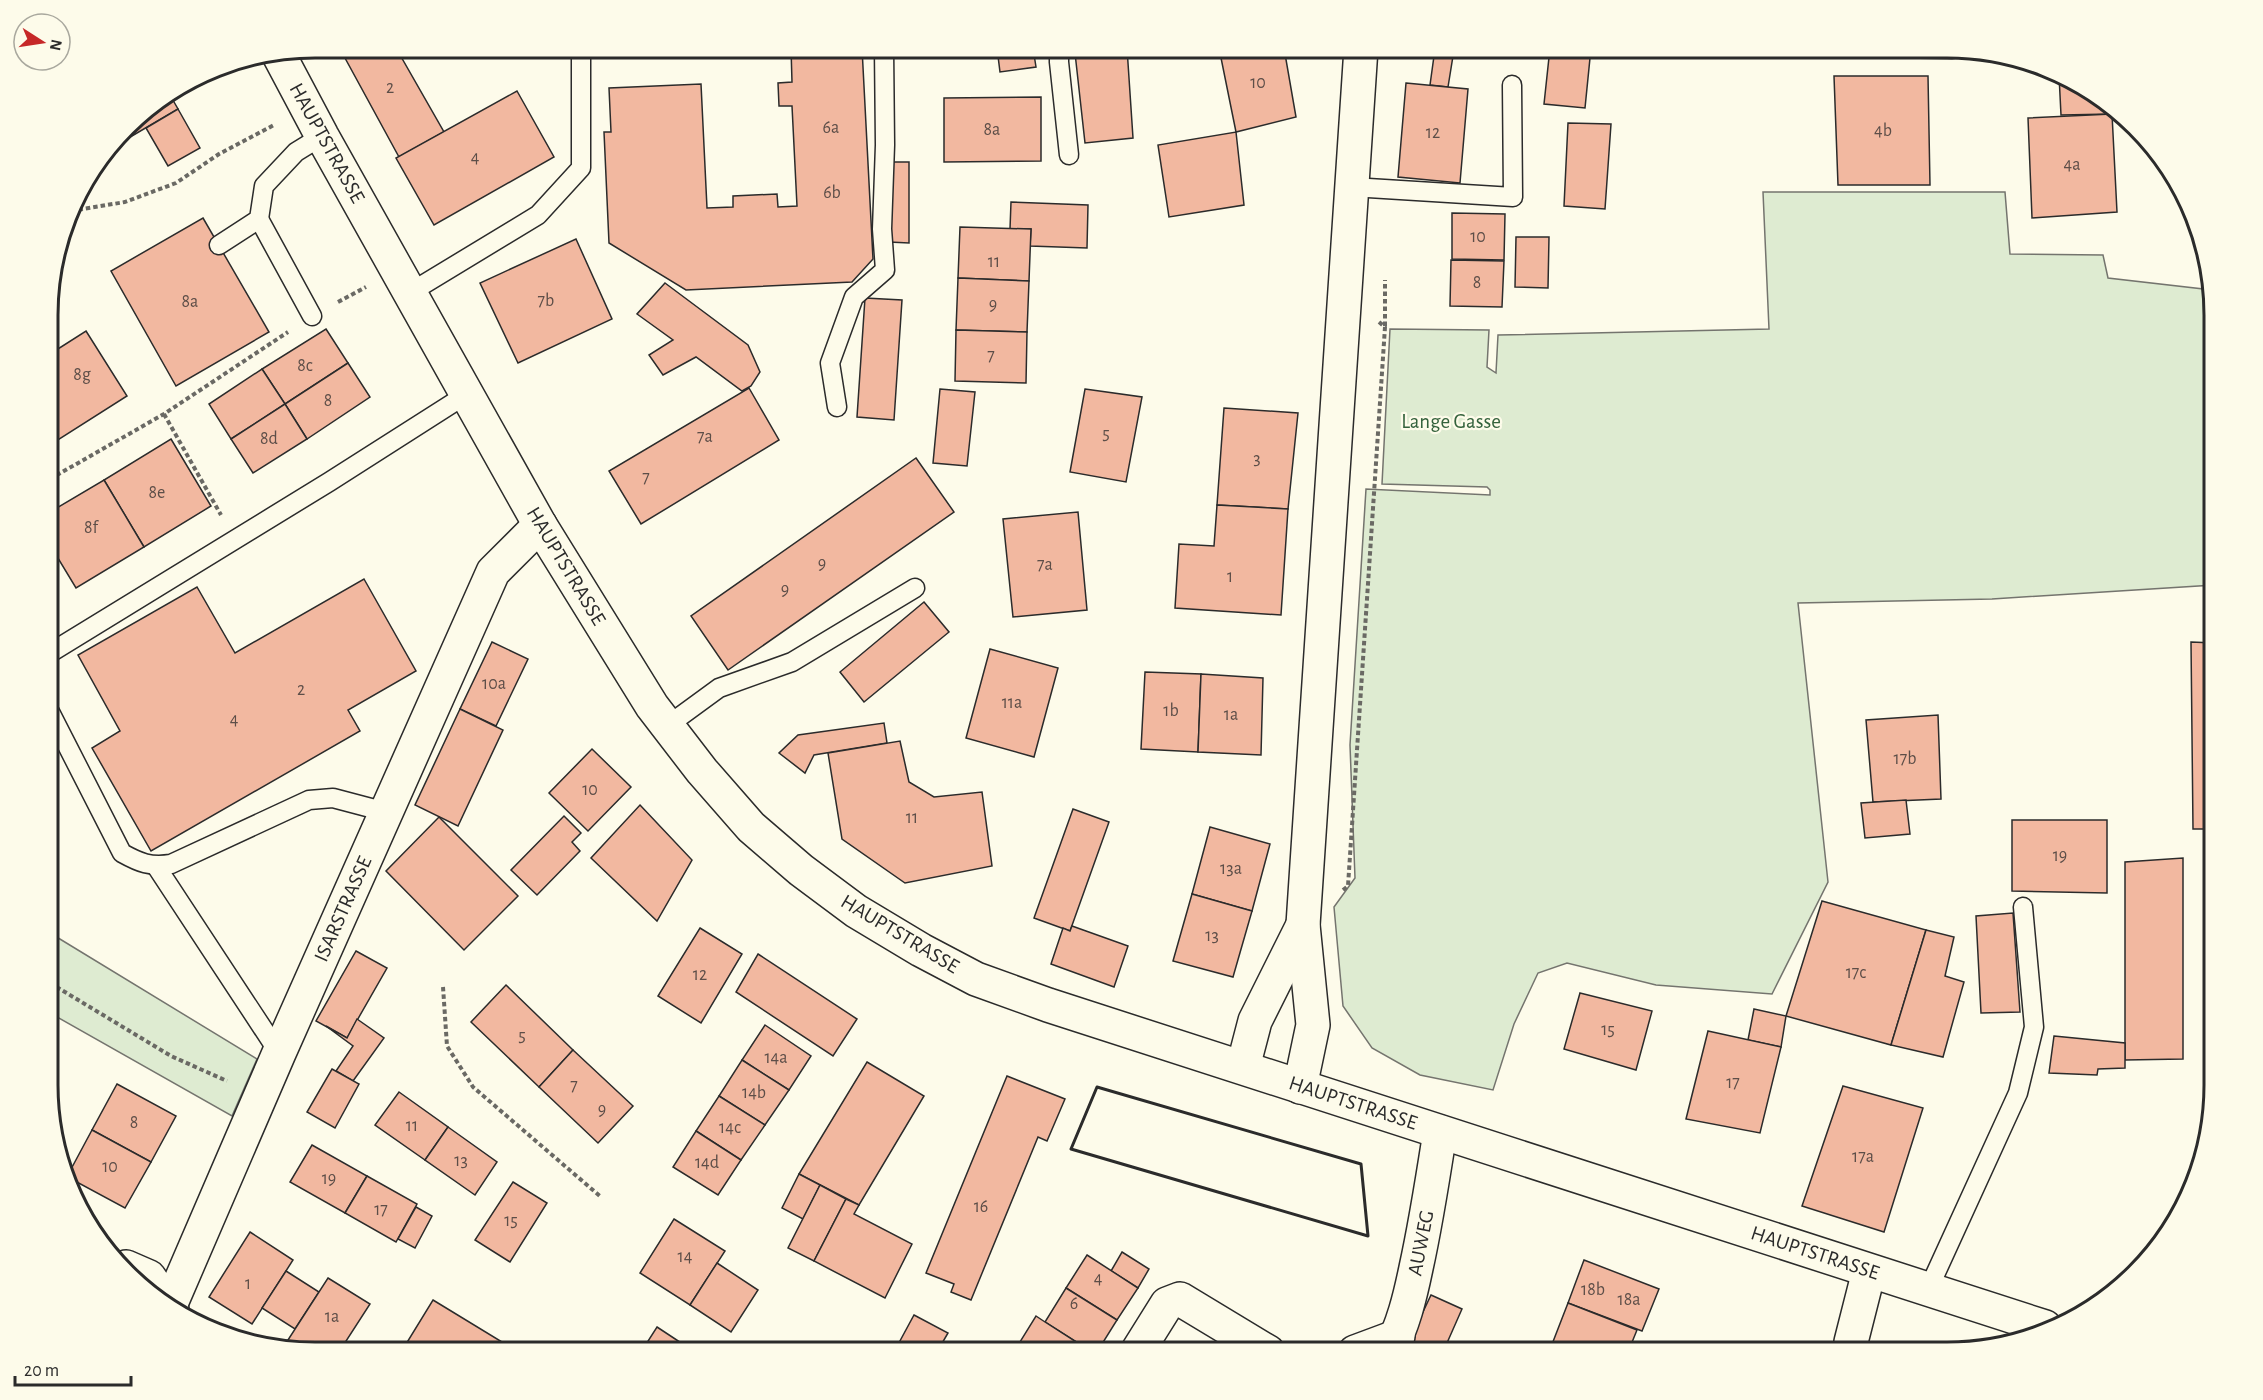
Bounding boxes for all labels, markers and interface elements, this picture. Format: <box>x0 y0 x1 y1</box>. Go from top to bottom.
north arrow <box>12 12 72 72</box>
text: N <box>47 38 65 52</box>
house number: 10 <box>1250 74 1266 92</box>
street label: HAUPTSTRASSE <box>285 79 369 207</box>
house number: 2 <box>386 79 394 97</box>
house number: 6a <box>823 119 839 137</box>
house number: 8a <box>984 121 1000 139</box>
house number: 4b <box>1874 122 1892 140</box>
house number: 12 <box>1426 124 1440 142</box>
house number: 4 <box>471 149 480 167</box>
house number: 4a <box>2064 156 2080 174</box>
house number: 6b <box>823 184 841 202</box>
house number: 10 <box>1470 228 1486 246</box>
house number: 11 <box>988 253 1000 271</box>
house number: 8 <box>1473 274 1481 292</box>
house number: 7b <box>538 292 554 310</box>
house number: 8a <box>182 293 198 311</box>
house number: 9 <box>989 296 997 314</box>
house number: 7 <box>987 347 995 365</box>
house number: 8c <box>297 357 313 375</box>
house number: 8g <box>73 366 91 384</box>
house number: 8 <box>324 392 332 410</box>
park label: Lange Gasse <box>1401 411 1501 432</box>
house number: 5 <box>1102 425 1110 443</box>
house number: 7a <box>697 428 713 446</box>
house number: 8d <box>260 430 278 448</box>
house number: 3 <box>1253 450 1261 468</box>
house number: 7 <box>642 469 650 487</box>
house number: 8e <box>149 484 165 502</box>
street label: HAUPTSTRASSE <box>523 503 609 629</box>
house number: 8f <box>84 519 100 537</box>
house number: 9 <box>818 555 826 573</box>
house number: 7a <box>1037 556 1053 574</box>
house number: 1 <box>1227 568 1233 586</box>
house number: 9 <box>781 581 789 599</box>
house number: 10a <box>482 675 506 693</box>
house number: 2 <box>297 681 305 699</box>
house number: 11a <box>1002 694 1022 712</box>
house number: 1b <box>1163 702 1179 720</box>
house number: 1a <box>1224 706 1238 724</box>
house number: 4 <box>230 711 239 729</box>
house number: 17b <box>1894 750 1916 768</box>
house number: 10 <box>582 781 598 799</box>
house number: 11 <box>906 809 918 827</box>
house number: 19 <box>2053 847 2067 865</box>
street label: ISARSTRASSE <box>310 853 376 965</box>
house number: 13a <box>1220 860 1242 878</box>
street label: HAUPTSTRASSE <box>837 891 963 977</box>
house number: 13 <box>1205 927 1219 945</box>
house number: 17c <box>1846 964 1866 982</box>
house number: 12 <box>693 966 707 984</box>
house number: 15 <box>1601 1021 1615 1039</box>
house number: 5 <box>518 1027 526 1045</box>
house number: 14a <box>764 1049 788 1067</box>
street label: HAUPTSTRASSE <box>1286 1072 1420 1134</box>
house number: 17 <box>1726 1074 1740 1092</box>
house number: 7 <box>570 1077 578 1095</box>
house number: 14b <box>742 1084 766 1102</box>
house number: 9 <box>598 1101 606 1119</box>
house number: 8 <box>130 1114 138 1132</box>
house number: 11 <box>406 1117 418 1135</box>
house number: 14c <box>719 1119 741 1137</box>
house number: 17a <box>1852 1148 1874 1166</box>
house number: 13 <box>454 1152 468 1170</box>
house number: 14d <box>695 1154 719 1172</box>
house number: 10 <box>102 1158 118 1176</box>
house number: 19 <box>322 1170 336 1188</box>
house number: 16 <box>974 1198 988 1216</box>
house number: 17 <box>374 1201 388 1219</box>
street label: AUWEG <box>1404 1209 1438 1277</box>
house number: 15 <box>504 1212 518 1230</box>
street label: HAUPTSTRASSE <box>1748 1222 1882 1284</box>
house number: 14 <box>678 1248 693 1266</box>
house number: 4 <box>1094 1270 1103 1288</box>
house number: 1 <box>245 1275 251 1293</box>
house number: 18b <box>1581 1281 1605 1299</box>
house number: 18a <box>1617 1291 1641 1309</box>
house number: 6 <box>1070 1295 1078 1313</box>
house number: 1a <box>325 1308 339 1326</box>
scale bar <box>15 1349 130 1387</box>
text: 20 m <box>24 1362 59 1380</box>

